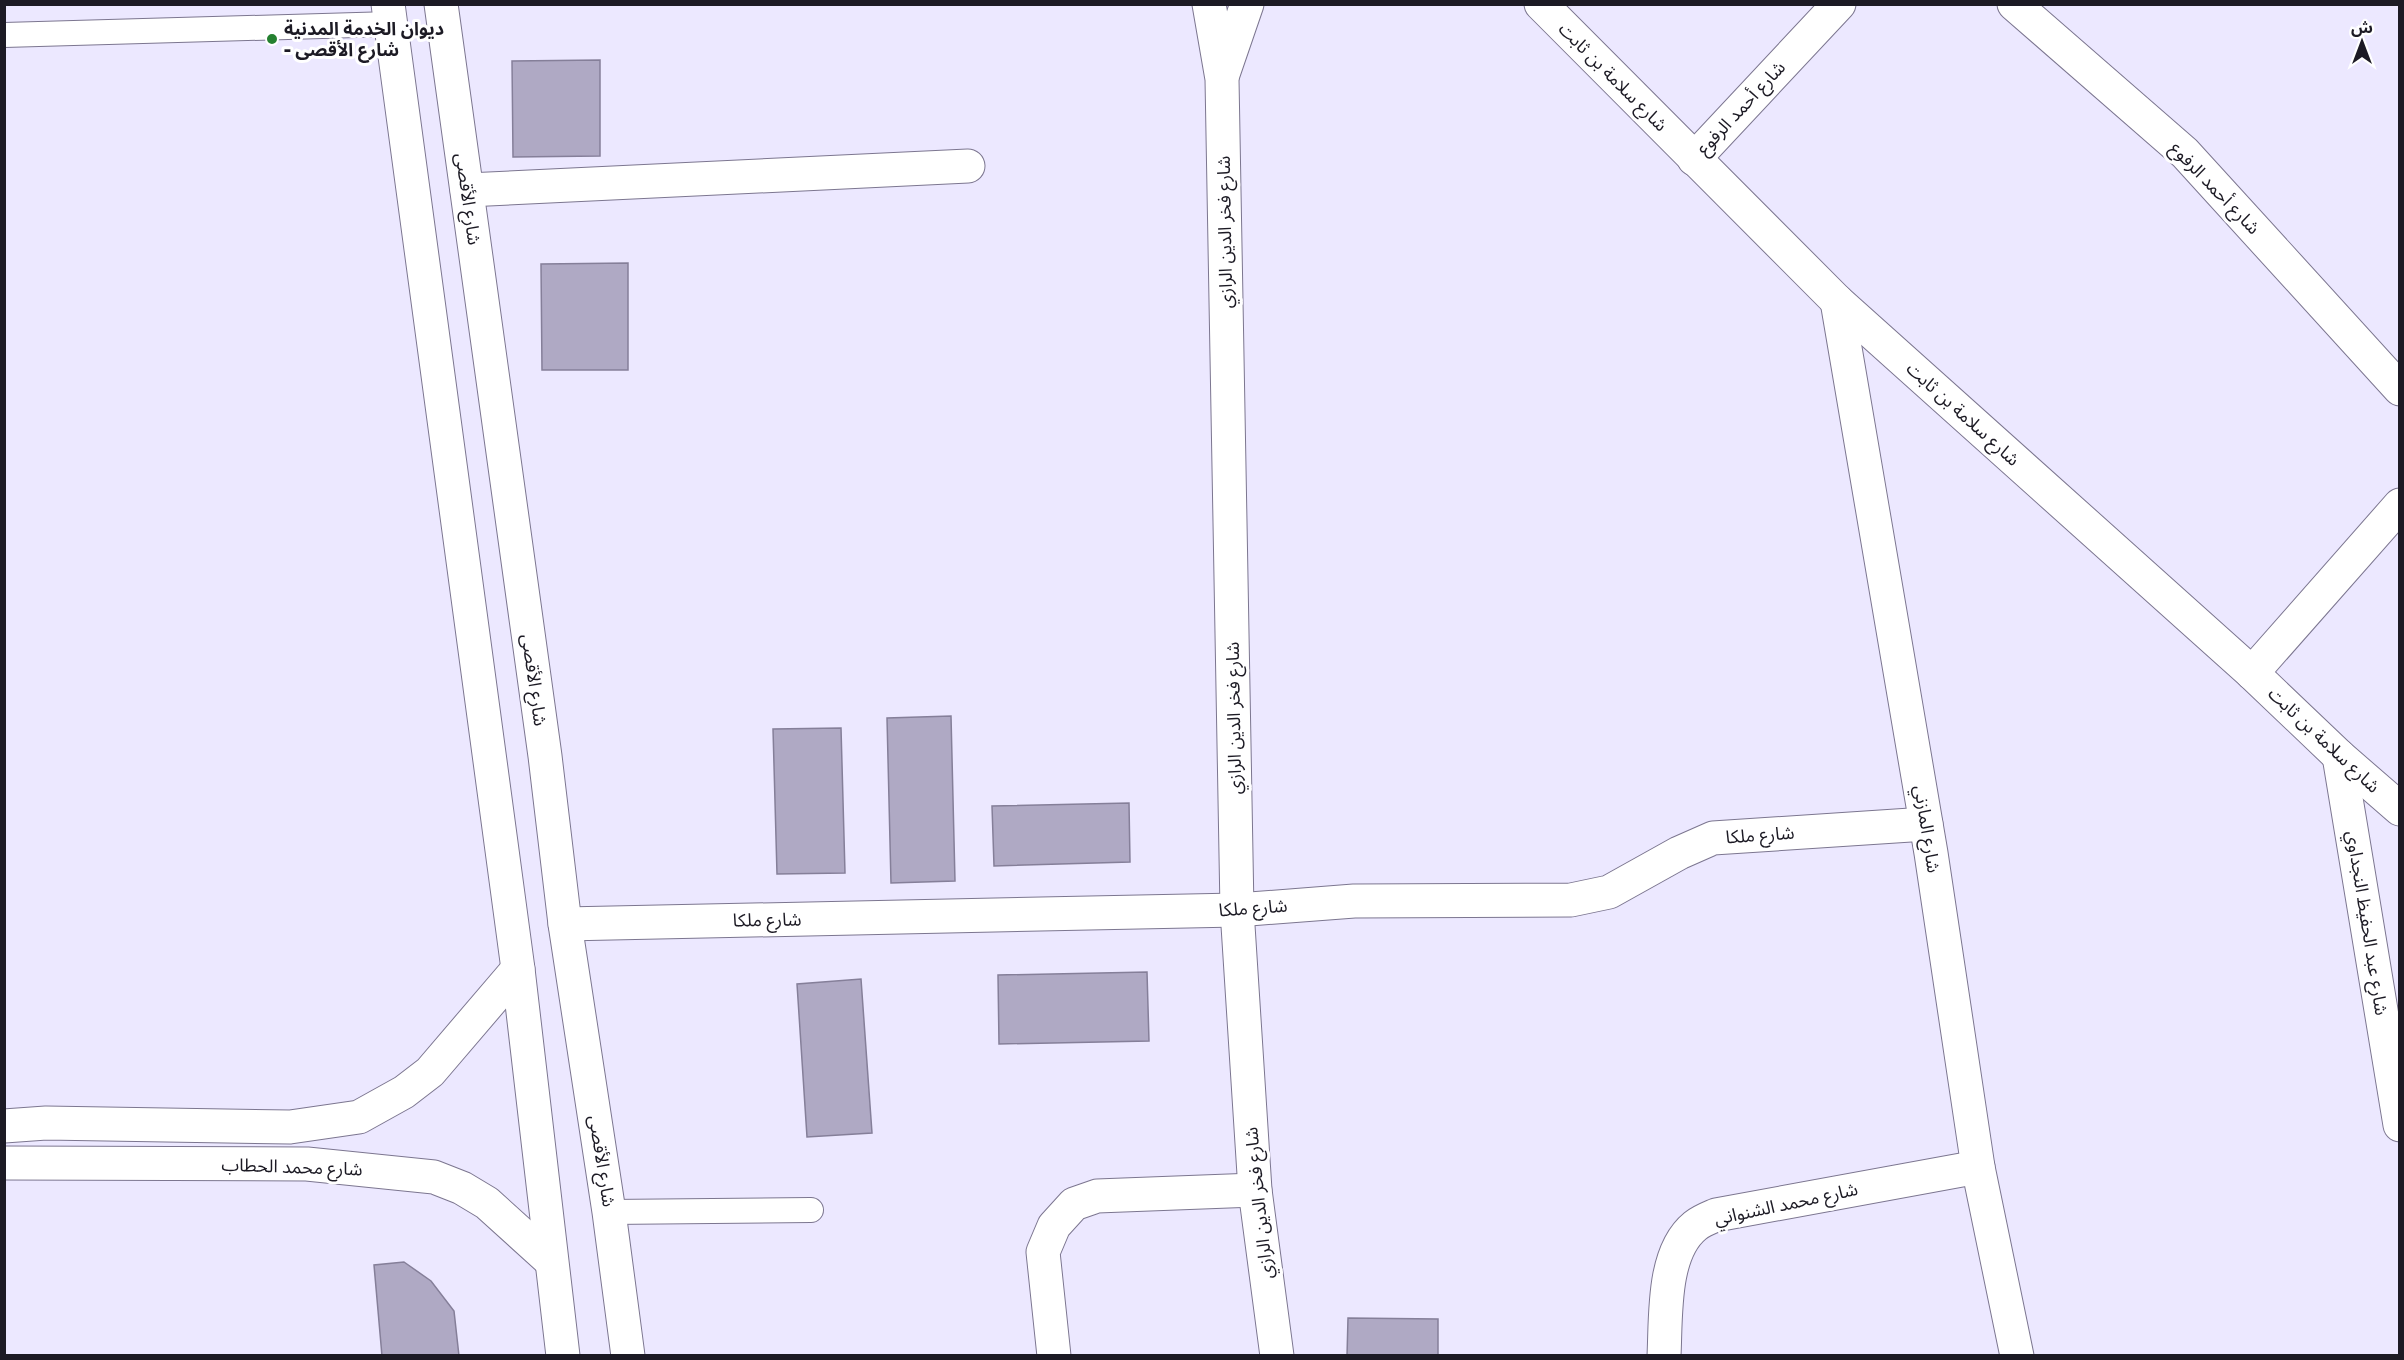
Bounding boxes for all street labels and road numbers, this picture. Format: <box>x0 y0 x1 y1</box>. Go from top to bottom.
street label: شارع سلامة بن ثابت <box>1552 17 1673 138</box>
street label: شارع أحمد الرفوع <box>1691 56 1792 161</box>
street label: شارع أحمد الرفوع <box>2163 136 2265 241</box>
street label: شارع الأقصى <box>448 151 486 247</box>
street label: شارع فخر الدين الرازي <box>1212 156 1240 308</box>
street label: شارع سلامة بن ثابت <box>1900 357 2025 473</box>
street label: شارع الأقصى <box>514 632 552 728</box>
street label: شارع فخر الدين الرازي <box>1221 642 1249 794</box>
street label: شارع سلامة بن ثابت <box>2262 682 2385 800</box>
street label: شارع المازني <box>1906 783 1946 875</box>
street label: شارع ملكا <box>1725 821 1795 851</box>
street label: شارع عبد الحفيظ النجداوي <box>2339 829 2393 1017</box>
street label: شارع ملكا <box>1218 894 1288 924</box>
street label: شارع ملكا <box>732 907 802 935</box>
street label: شارع الأقصى <box>581 1113 621 1209</box>
street label: شارع فخر الدين الرازي <box>1239 1126 1281 1280</box>
street label: شارع محمد الحطاب <box>221 1153 363 1183</box>
street label: شارع محمد الشنواني <box>1712 1177 1860 1233</box>

